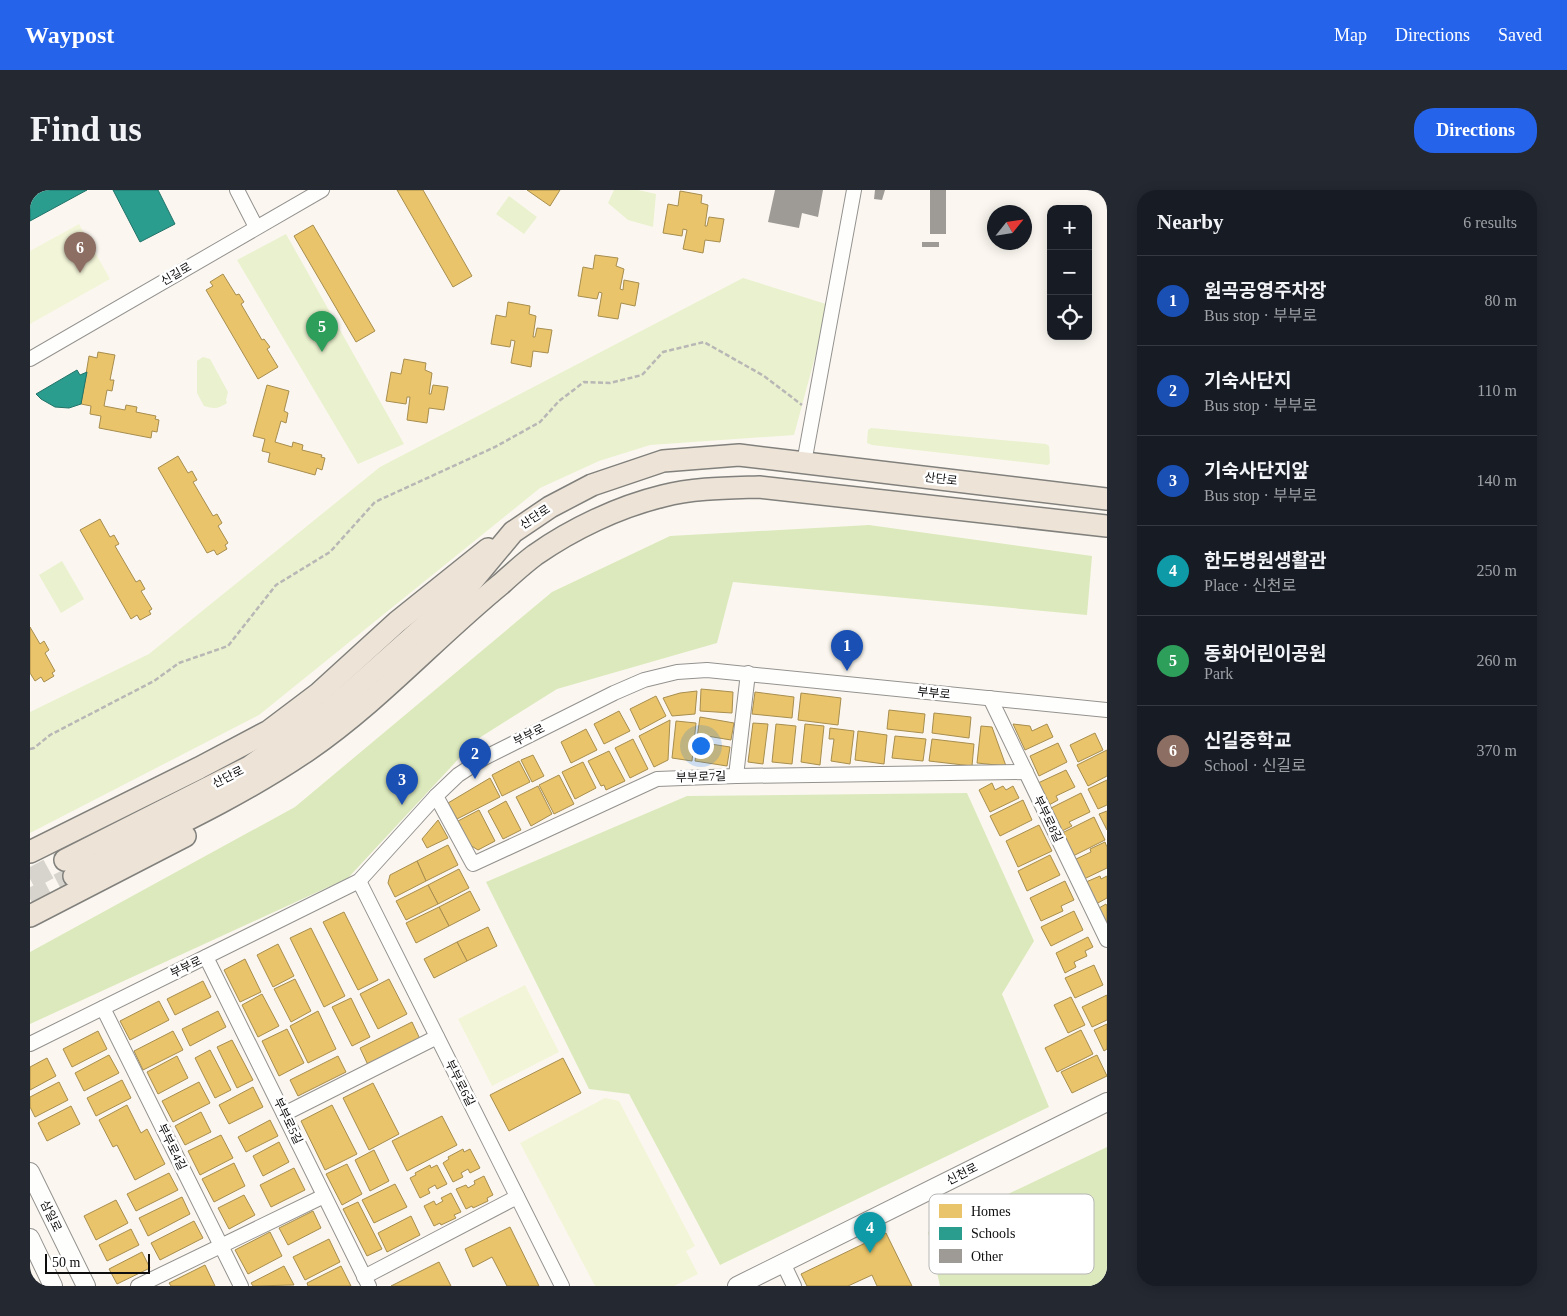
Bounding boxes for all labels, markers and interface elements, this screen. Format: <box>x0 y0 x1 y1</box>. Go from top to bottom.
text: Waypost <box>25 22 114 48</box>
text: Map <box>1334 25 1367 45</box>
text: Directions <box>1395 25 1470 45</box>
text: Saved <box>1498 25 1542 45</box>
button: Directions <box>1414 108 1537 153</box>
text: Find us <box>30 110 142 149</box>
north arrow <box>987 205 1032 250</box>
map controls <box>1047 205 1092 340</box>
button: + <box>1047 205 1092 250</box>
text: Nearby <box>1157 210 1224 234</box>
text: 6 results <box>1463 214 1517 231</box>
pin: 6 <box>64 232 96 273</box>
button: − <box>1047 250 1092 295</box>
street label: 신길로 <box>158 260 194 288</box>
text: 원곡공영주차장 <box>1204 280 1326 301</box>
text: 1 <box>1169 292 1177 309</box>
text: 80 m <box>1485 292 1517 309</box>
button: locate <box>1047 295 1092 340</box>
text: Bus stop · 부부로 <box>1204 307 1317 324</box>
pin: 5 <box>306 311 338 352</box>
text: 기숙사단지 <box>1204 370 1291 391</box>
text: 2 <box>1169 382 1177 399</box>
text: 110 m <box>1477 382 1517 399</box>
text: Bus stop · 부부로 <box>1204 397 1317 414</box>
text: 기숙사단지앞 <box>1204 460 1309 481</box>
street label: 산단로 <box>924 470 958 488</box>
text: 3 <box>1169 472 1177 489</box>
text: 140 m <box>1477 472 1517 489</box>
text: Bus stop · 부부로 <box>1204 487 1317 504</box>
street label: 산단로 <box>517 502 553 532</box>
text: 한도병원생활관 <box>1204 550 1326 571</box>
text: 4 <box>1169 562 1177 579</box>
text: 250 m <box>1477 562 1517 579</box>
text: Place · 신천로 <box>1204 577 1296 594</box>
pin: 1 <box>831 630 863 671</box>
text: 동화어린이공원 <box>1204 643 1326 664</box>
text: 5 <box>1169 652 1177 669</box>
text: 260 m <box>1477 652 1517 669</box>
text: Park <box>1204 665 1233 682</box>
street label: 부부로 <box>917 684 951 702</box>
street label: 부부로 <box>511 721 547 749</box>
text: 신길중학교 <box>1204 730 1291 751</box>
your location <box>688 733 714 759</box>
pin: 2 <box>459 738 491 779</box>
text: 6 <box>1169 742 1177 759</box>
text: 370 m <box>1477 742 1517 759</box>
text: School · 신길로 <box>1204 757 1306 774</box>
street label: 산단로 <box>210 763 246 791</box>
pin: 3 <box>386 764 418 805</box>
street label: 부부로7길 <box>676 769 726 785</box>
street label: 부부로8길 <box>1031 793 1065 845</box>
street label: 부부로 <box>168 953 204 981</box>
street label: 부부로6길 <box>442 1057 478 1109</box>
street label: 부부로5길 <box>271 1095 305 1147</box>
street label: 부부로4길 <box>155 1121 189 1173</box>
street label: 신천로 <box>944 1160 980 1188</box>
legend <box>929 1194 1094 1274</box>
street label: 삼일로 <box>37 1198 65 1234</box>
text: Homes <box>971 1204 1011 1219</box>
pin: 4 <box>854 1212 886 1253</box>
text: Schools <box>971 1226 1015 1241</box>
text: Other <box>971 1249 1003 1264</box>
scale bar <box>45 1251 150 1274</box>
text: 50 m <box>52 1255 80 1270</box>

